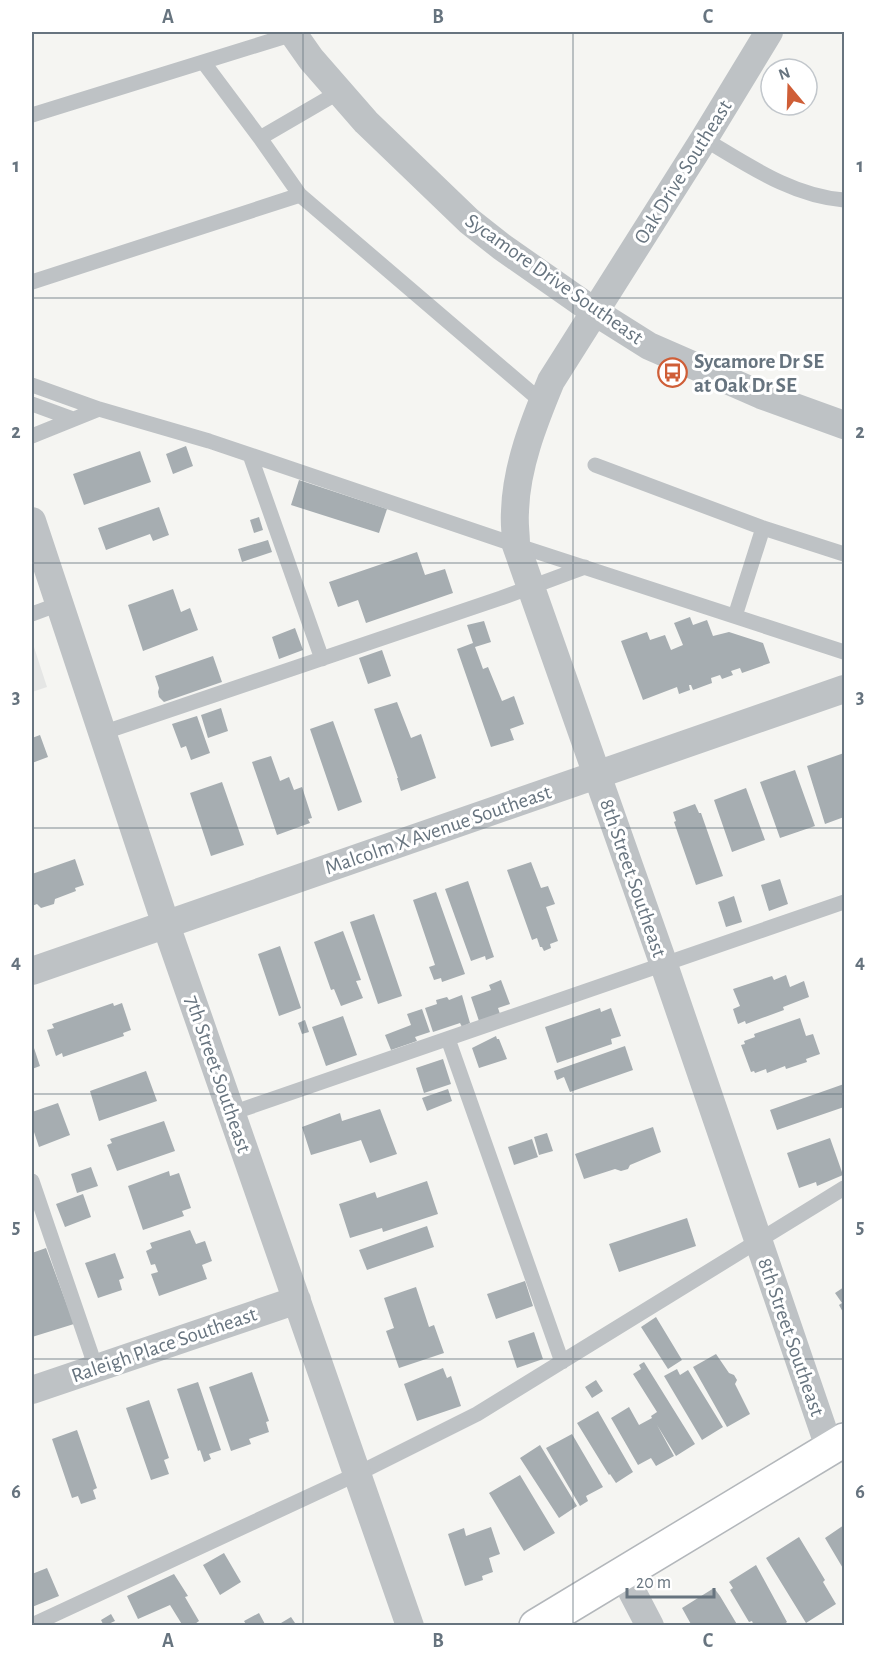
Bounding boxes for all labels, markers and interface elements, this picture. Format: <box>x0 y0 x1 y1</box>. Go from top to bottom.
text: A <box>162 7 174 27</box>
text: B <box>432 7 444 27</box>
text: C <box>703 7 714 27</box>
north arrow <box>759 57 819 117</box>
text: N <box>777 64 792 83</box>
street label: Oak Drive Southeast <box>630 96 736 248</box>
text: 1 <box>12 156 20 176</box>
text: 1 <box>856 156 864 176</box>
street label: Sycamore Drive Southeast <box>461 210 647 348</box>
place label: Sycamore Dr SE at Oak Dr SE <box>694 351 824 396</box>
bus stop icon: Sycamore Dr SE at Oak Dr SE <box>657 357 689 389</box>
text: 2 <box>11 422 21 442</box>
text: 2 <box>855 422 865 442</box>
text: 3 <box>12 687 20 707</box>
text: 3 <box>856 687 864 707</box>
street label: Malcolm X Avenue Southeast <box>322 781 554 879</box>
street label: 8th Street Southeast <box>596 796 670 960</box>
text: 4 <box>11 952 21 972</box>
text: 4 <box>855 952 865 972</box>
street label: 7th Street Southeast <box>181 993 255 1156</box>
text: 5 <box>12 1217 20 1237</box>
text: 5 <box>856 1217 864 1237</box>
street label: 8th Street Southeast <box>754 1255 828 1419</box>
street label: Raleigh Place Southeast <box>69 1303 260 1387</box>
text: 6 <box>11 1482 21 1502</box>
text: 6 <box>855 1482 865 1502</box>
scale bar <box>627 1561 714 1599</box>
text: 20 m <box>636 1574 671 1592</box>
text: A <box>162 1631 174 1651</box>
text: B <box>432 1631 444 1651</box>
text: C <box>703 1631 714 1651</box>

